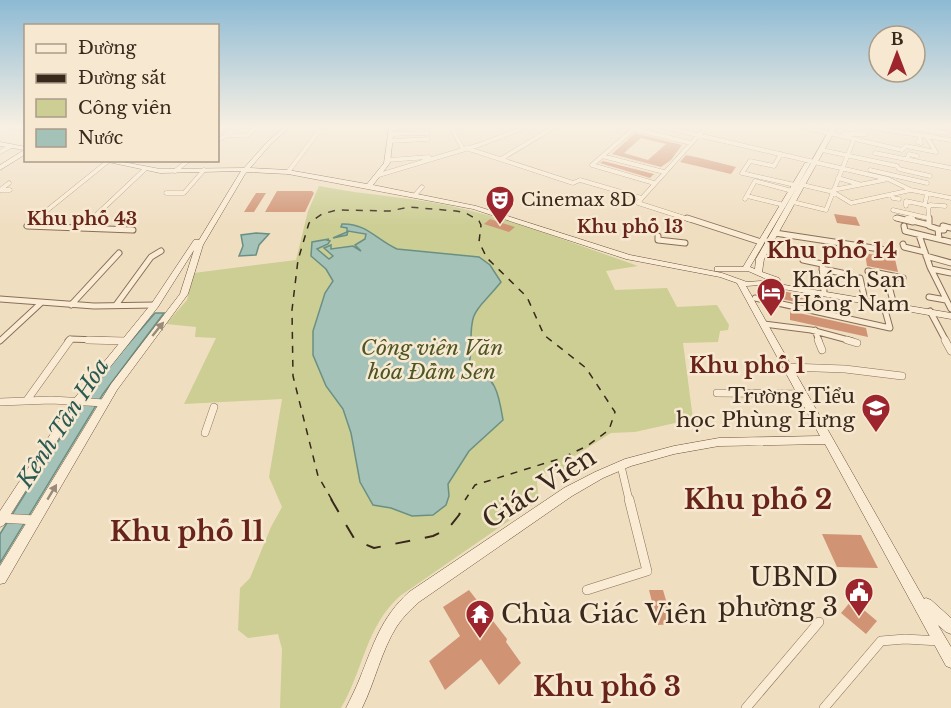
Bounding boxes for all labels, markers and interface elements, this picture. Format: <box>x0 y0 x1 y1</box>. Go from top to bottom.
legend <box>24 24 219 162</box>
north arrow <box>867 24 927 84</box>
text: B <box>891 29 904 49</box>
text: Đường <box>78 37 137 59</box>
text: Đường sắt <box>78 67 166 89</box>
text: Công viên <box>78 97 172 119</box>
text: Nước <box>78 127 124 149</box>
theatre icon: Cinemax 8D <box>484 184 516 226</box>
place label: Cinemax 8D <box>521 189 636 211</box>
district label: Khu phố 43 <box>27 208 137 230</box>
district label: Khu phố 13 <box>577 216 683 238</box>
district label: Khu phố 14 <box>767 237 897 264</box>
place label: Khách Sạn Hồng Nam <box>792 267 910 317</box>
hotel icon: Khách Sạn Hồng Nam <box>755 276 787 318</box>
one-way arrow <box>151 322 164 337</box>
park label: Công viên Văn hóa Đầm Sen <box>361 335 503 385</box>
district label: Khu phố 1 <box>689 352 806 379</box>
water label: Kênh Tân Hóa <box>11 353 115 494</box>
place label: Trường Tiểu học Phùng Hưng <box>676 383 855 433</box>
school or university icon: Trường Tiểu học Phùng Hưng <box>860 392 892 434</box>
street label: Giác Viên <box>476 440 602 536</box>
district label: Khu phố 2 <box>684 483 832 516</box>
one-way arrow <box>46 484 57 500</box>
district label: Khu phố 11 <box>110 515 264 548</box>
place label: UBND phường 3 <box>718 561 838 623</box>
public building icon: UBND phường 3 <box>843 576 875 618</box>
temple icon: Chùa Giác Viên <box>464 598 496 640</box>
place label: Chùa Giác Viên <box>501 598 707 630</box>
district label: Khu phố 3 <box>533 670 681 703</box>

